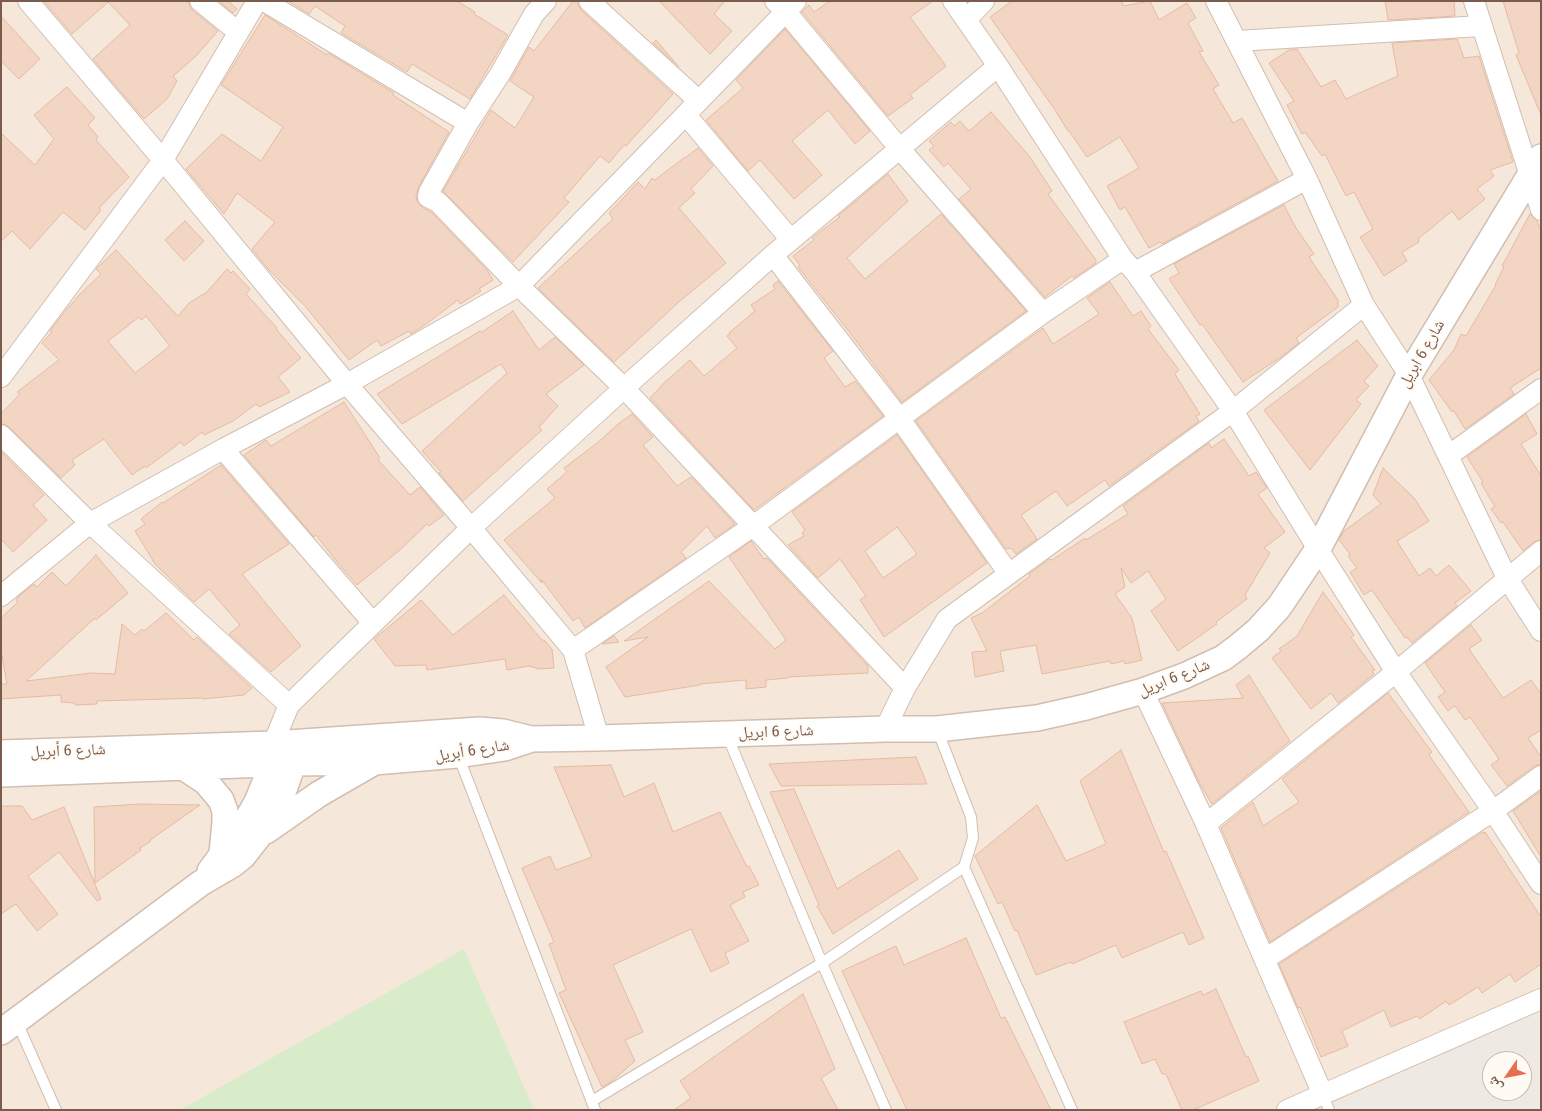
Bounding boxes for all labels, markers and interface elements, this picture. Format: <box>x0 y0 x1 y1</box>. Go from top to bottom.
street label: شارع 6 ابريل <box>1395 317 1449 391</box>
street label: شارع 6 ابريل <box>1135 655 1213 701</box>
street label: شارع 6 ابريل <box>738 721 814 743</box>
street label: شارع 6 أبريل <box>433 736 511 766</box>
street label: شارع 6 أبريل <box>30 740 106 762</box>
north arrow <box>1482 1051 1532 1101</box>
text: ش <box>1484 1073 1506 1095</box>

